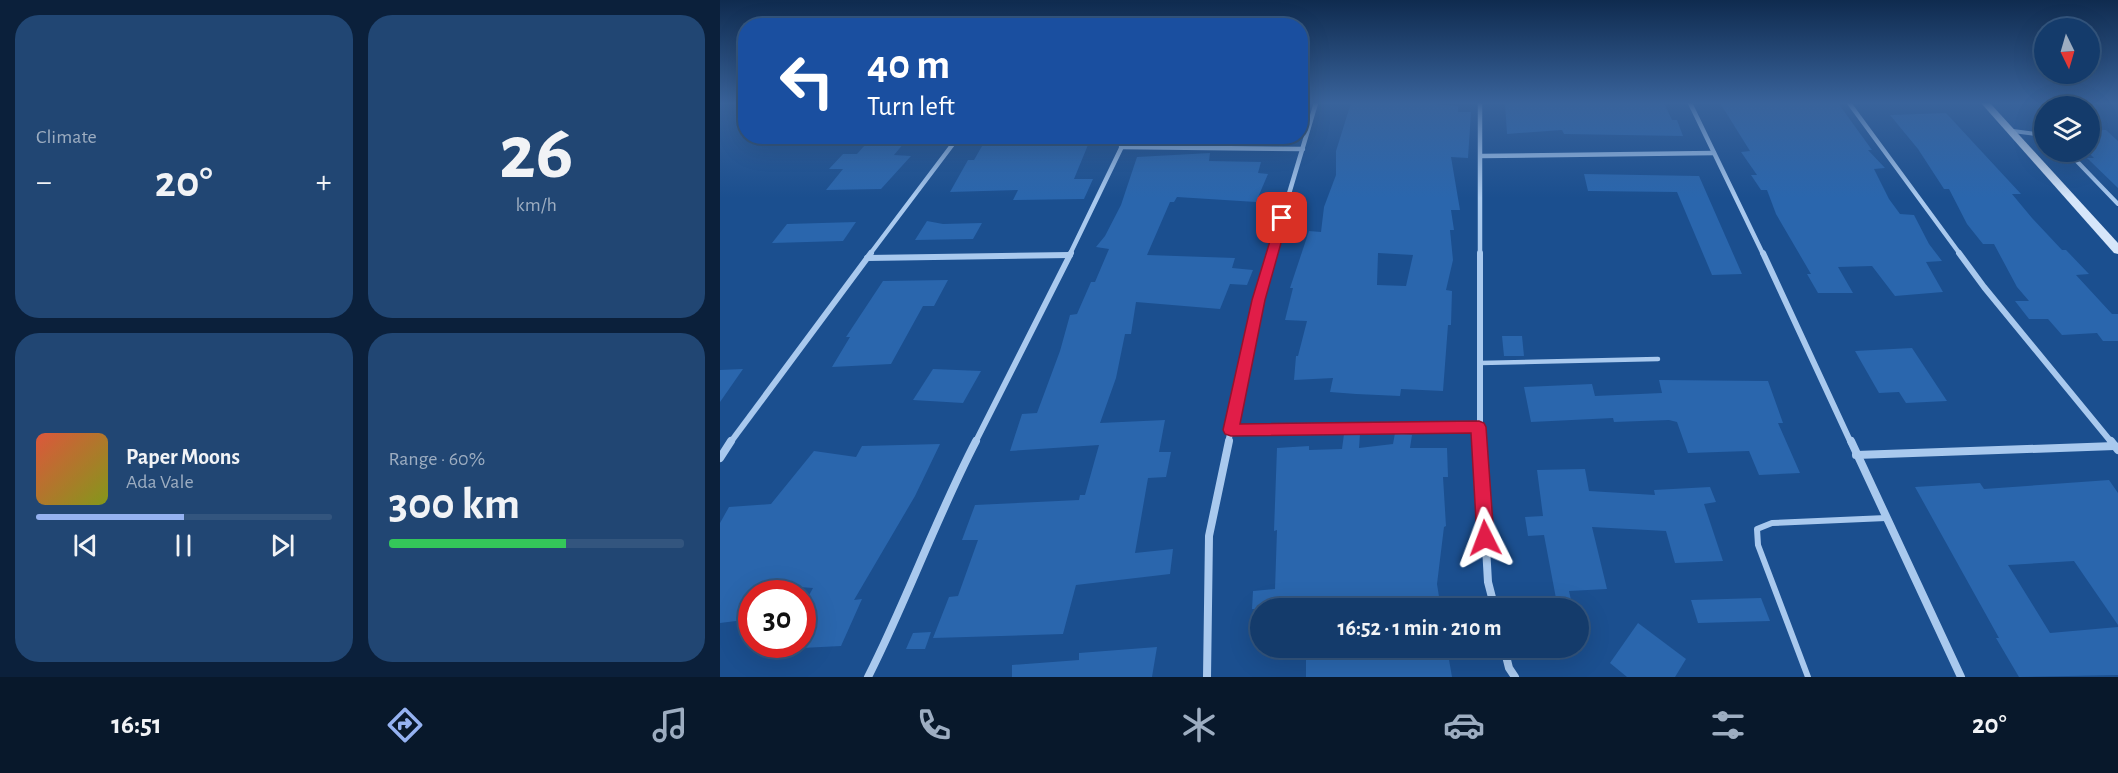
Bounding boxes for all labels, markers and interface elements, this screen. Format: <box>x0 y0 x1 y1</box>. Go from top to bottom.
north arrow <box>2034 18 2100 84</box>
map controls <box>2034 18 2100 162</box>
icon: left <box>768 42 846 120</box>
text: 40 m <box>867 44 950 86</box>
text: Turn left <box>867 93 955 120</box>
button: layers <box>2034 96 2100 162</box>
text: 26 <box>499 115 573 193</box>
text: Climate <box>36 127 97 147</box>
text: 20° <box>155 160 213 205</box>
text: − <box>36 166 52 199</box>
text: + <box>316 166 331 199</box>
pin <box>1256 192 1307 243</box>
text: km/h <box>516 195 557 215</box>
icon: arrive <box>1265 201 1298 234</box>
text: Paper Moons <box>126 446 240 468</box>
text: Range · 60% <box>389 449 485 469</box>
text: Ada Vale <box>126 472 194 492</box>
text: 300 km <box>389 482 520 527</box>
position arrow <box>1453 506 1517 570</box>
icon: previous <box>69 529 102 562</box>
icon: pause <box>167 529 200 562</box>
icon: next <box>266 529 299 562</box>
speed limit sign: 30 <box>738 580 816 658</box>
text: 16:52 · 1 min · 210 m <box>1337 617 1502 639</box>
icon: directions <box>384 704 426 746</box>
icon: music <box>649 704 691 746</box>
icon: phone <box>913 704 955 746</box>
icon: climate <box>1178 704 1220 746</box>
icon: car <box>1443 704 1485 746</box>
icon: filters <box>1707 704 1749 746</box>
text: 16:51 <box>111 711 162 738</box>
text: 20° <box>1972 711 2007 738</box>

